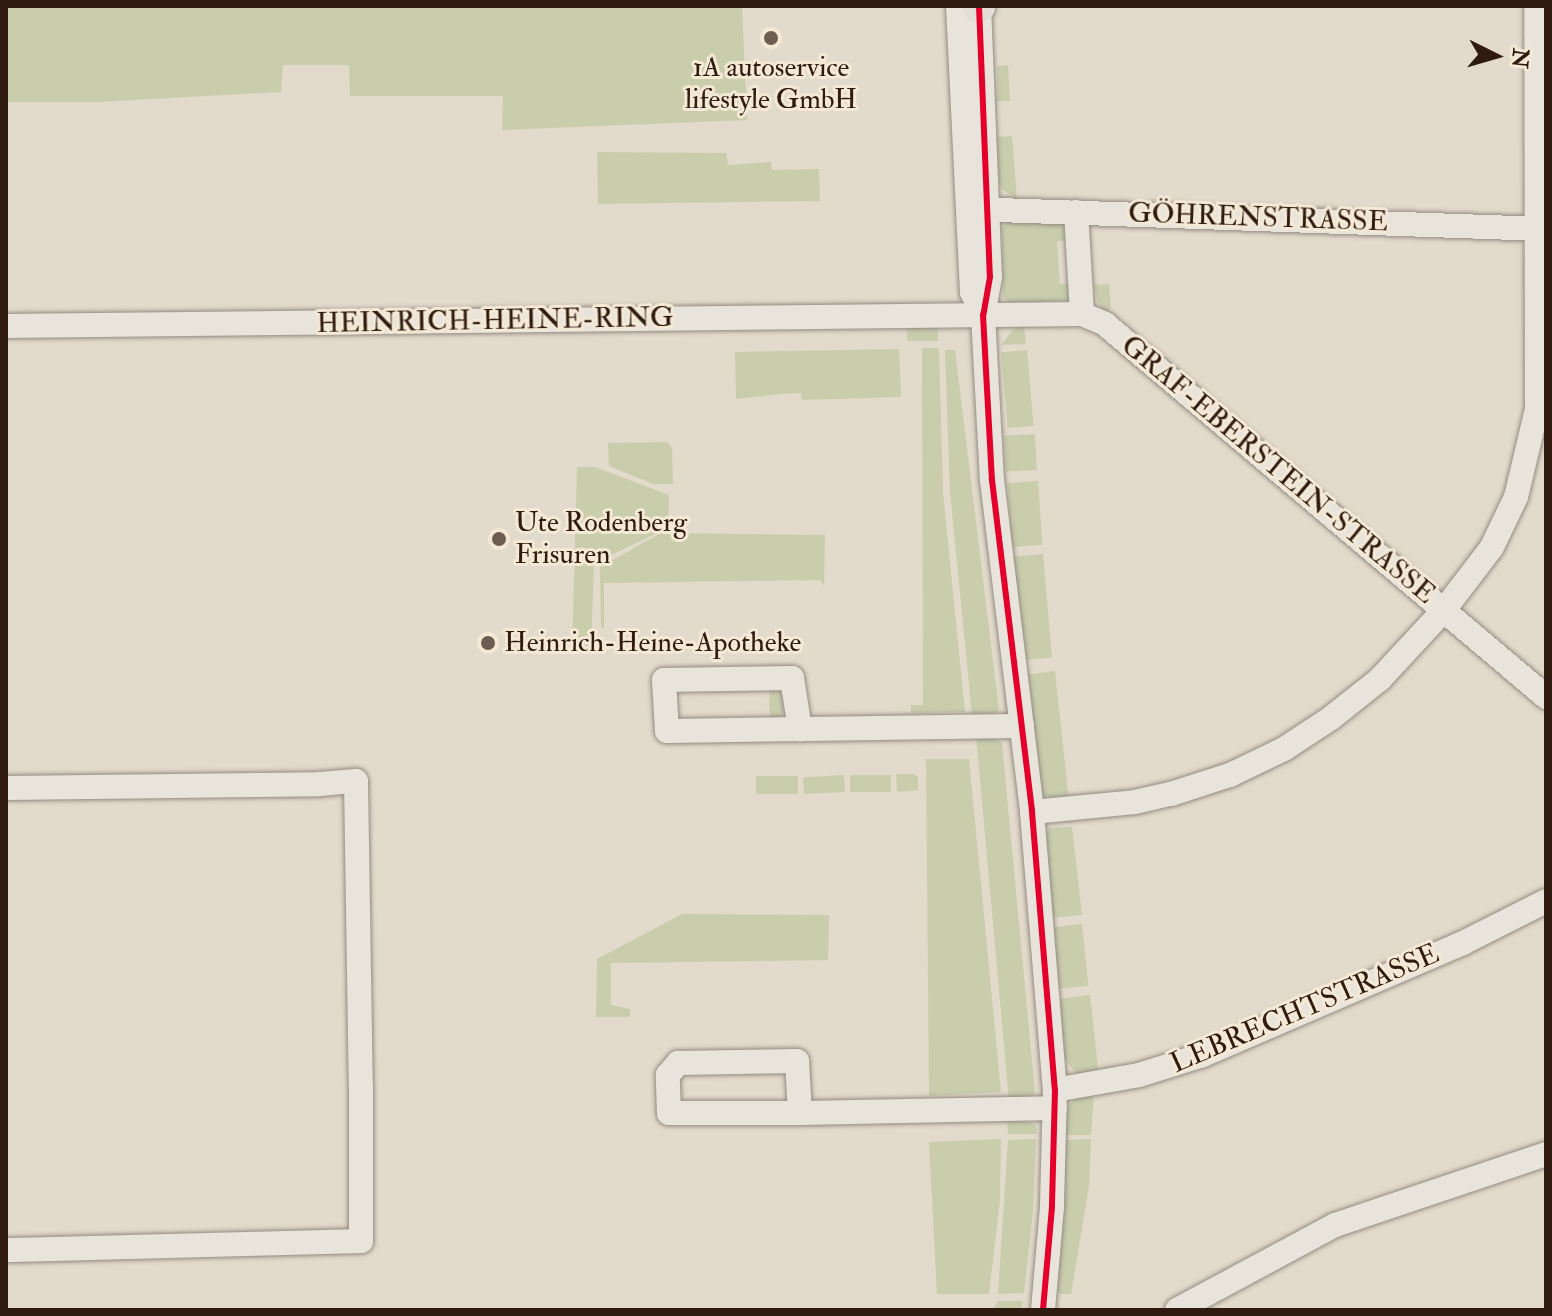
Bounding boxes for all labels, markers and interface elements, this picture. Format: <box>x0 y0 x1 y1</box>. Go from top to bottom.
north arrow <box>1456 16 1536 96</box>
marker: 1A autoservice lifestyle GmbH <box>762 29 780 47</box>
text: N <box>1505 47 1535 69</box>
place label: 1A autoservice lifestyle GmbH <box>685 51 857 117</box>
street label: GÖHRENSTRASSE <box>1128 197 1388 239</box>
street label: HEINRICH-HEINE-RING <box>316 301 674 341</box>
street label: GRAF-EBERSTEIN-STRASSE <box>1114 329 1442 611</box>
place label: Ute Rodenberg Frisuren <box>515 506 687 572</box>
marker: Ute Rodenberg Frisuren <box>490 530 508 548</box>
place label: Heinrich-Heine-Apotheke <box>504 626 801 660</box>
marker: Heinrich-Heine-Apotheke <box>479 634 497 652</box>
street label: LEBRECHTSTRASSE <box>1166 937 1444 1081</box>

